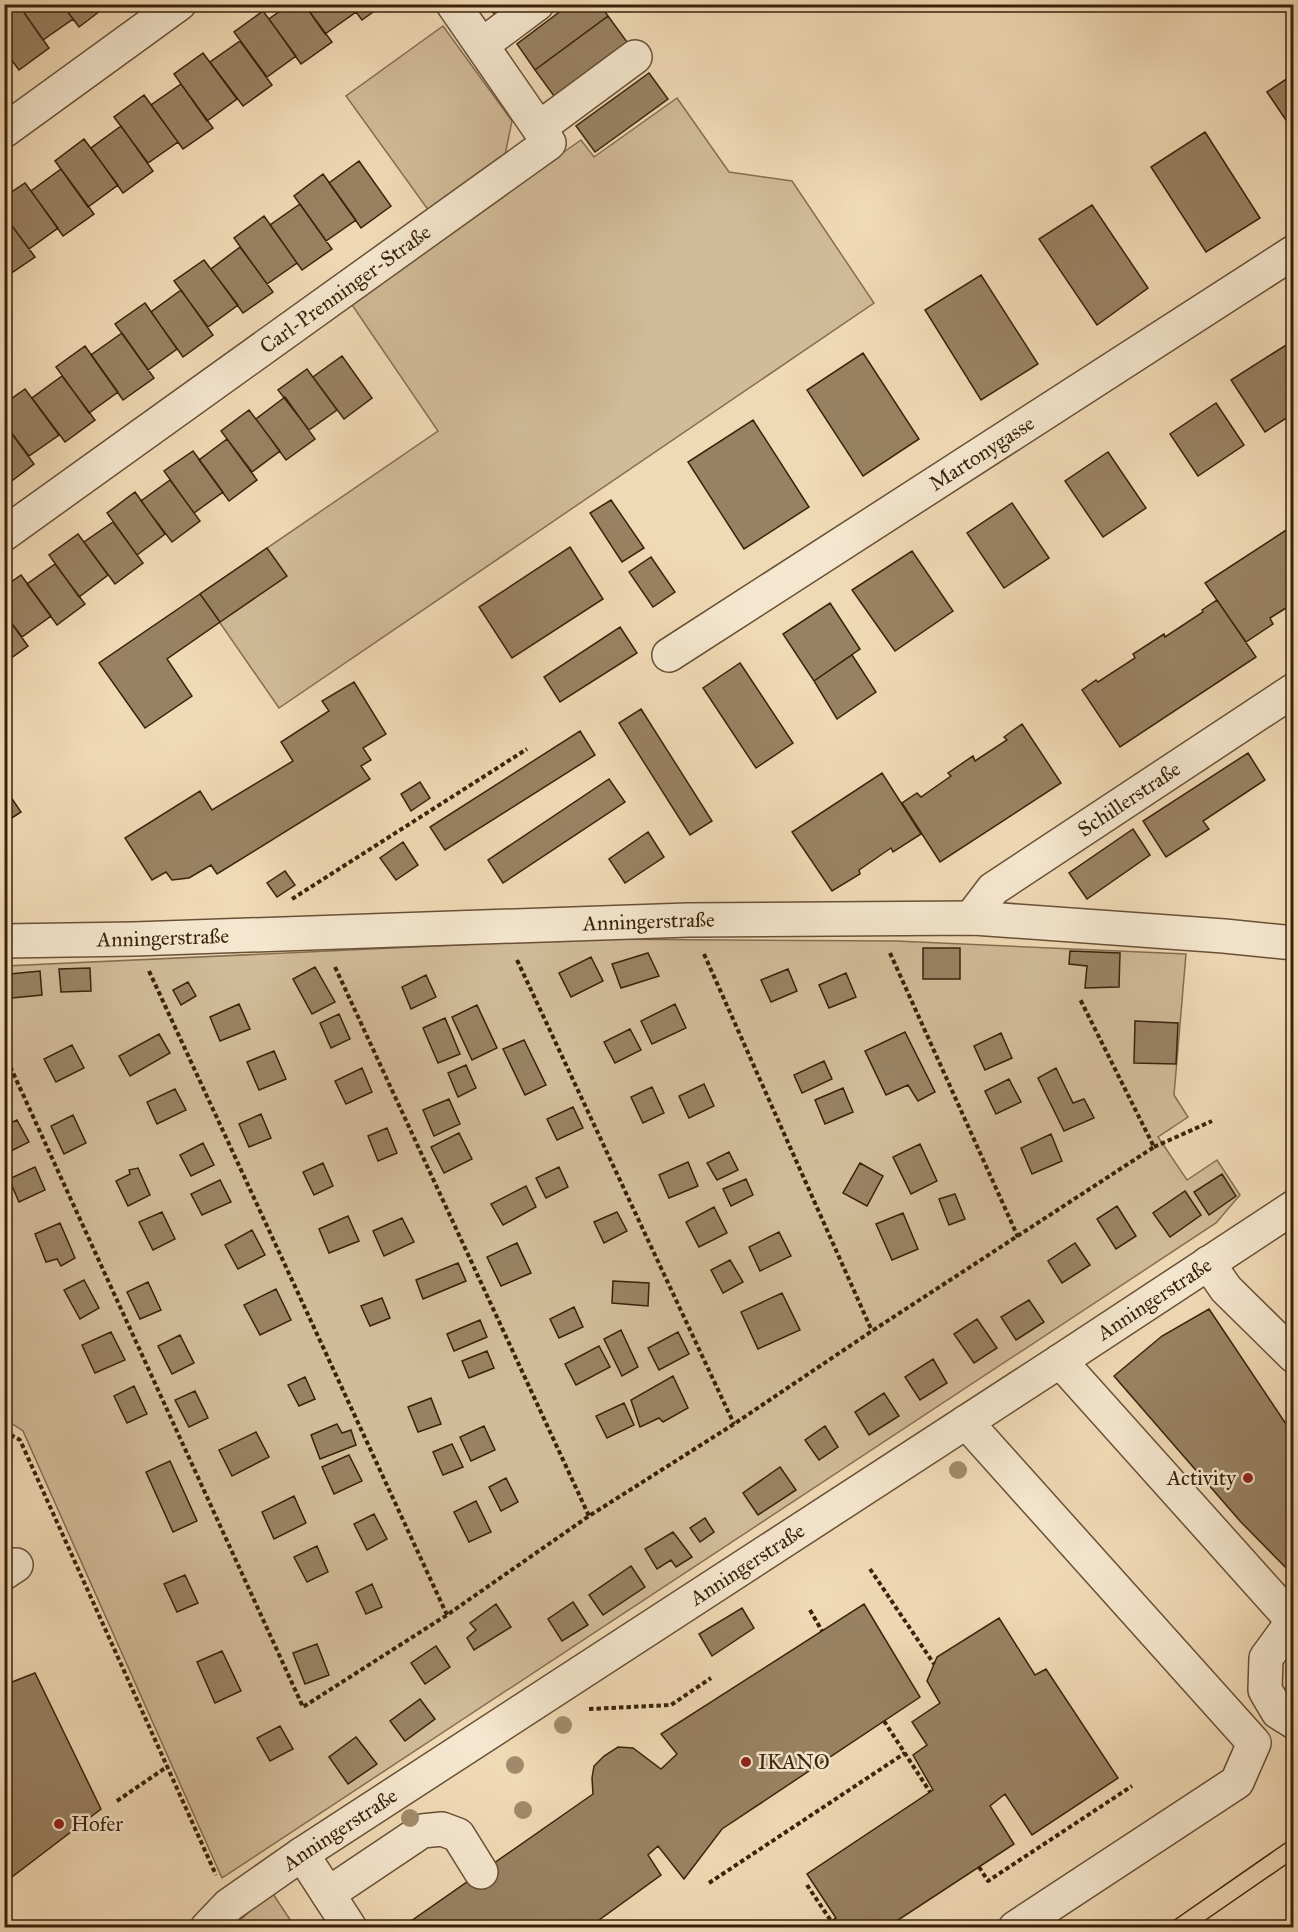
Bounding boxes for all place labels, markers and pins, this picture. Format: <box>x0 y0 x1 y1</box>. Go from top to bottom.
place label: Activity <box>1166 1465 1237 1491</box>
marker: Activity <box>1241 1471 1255 1485</box>
place label: IKANO <box>758 1749 830 1775</box>
marker: IKANO <box>739 1755 753 1769</box>
place label: Hofer <box>71 1811 123 1837</box>
marker: Hofer <box>52 1817 66 1831</box>

